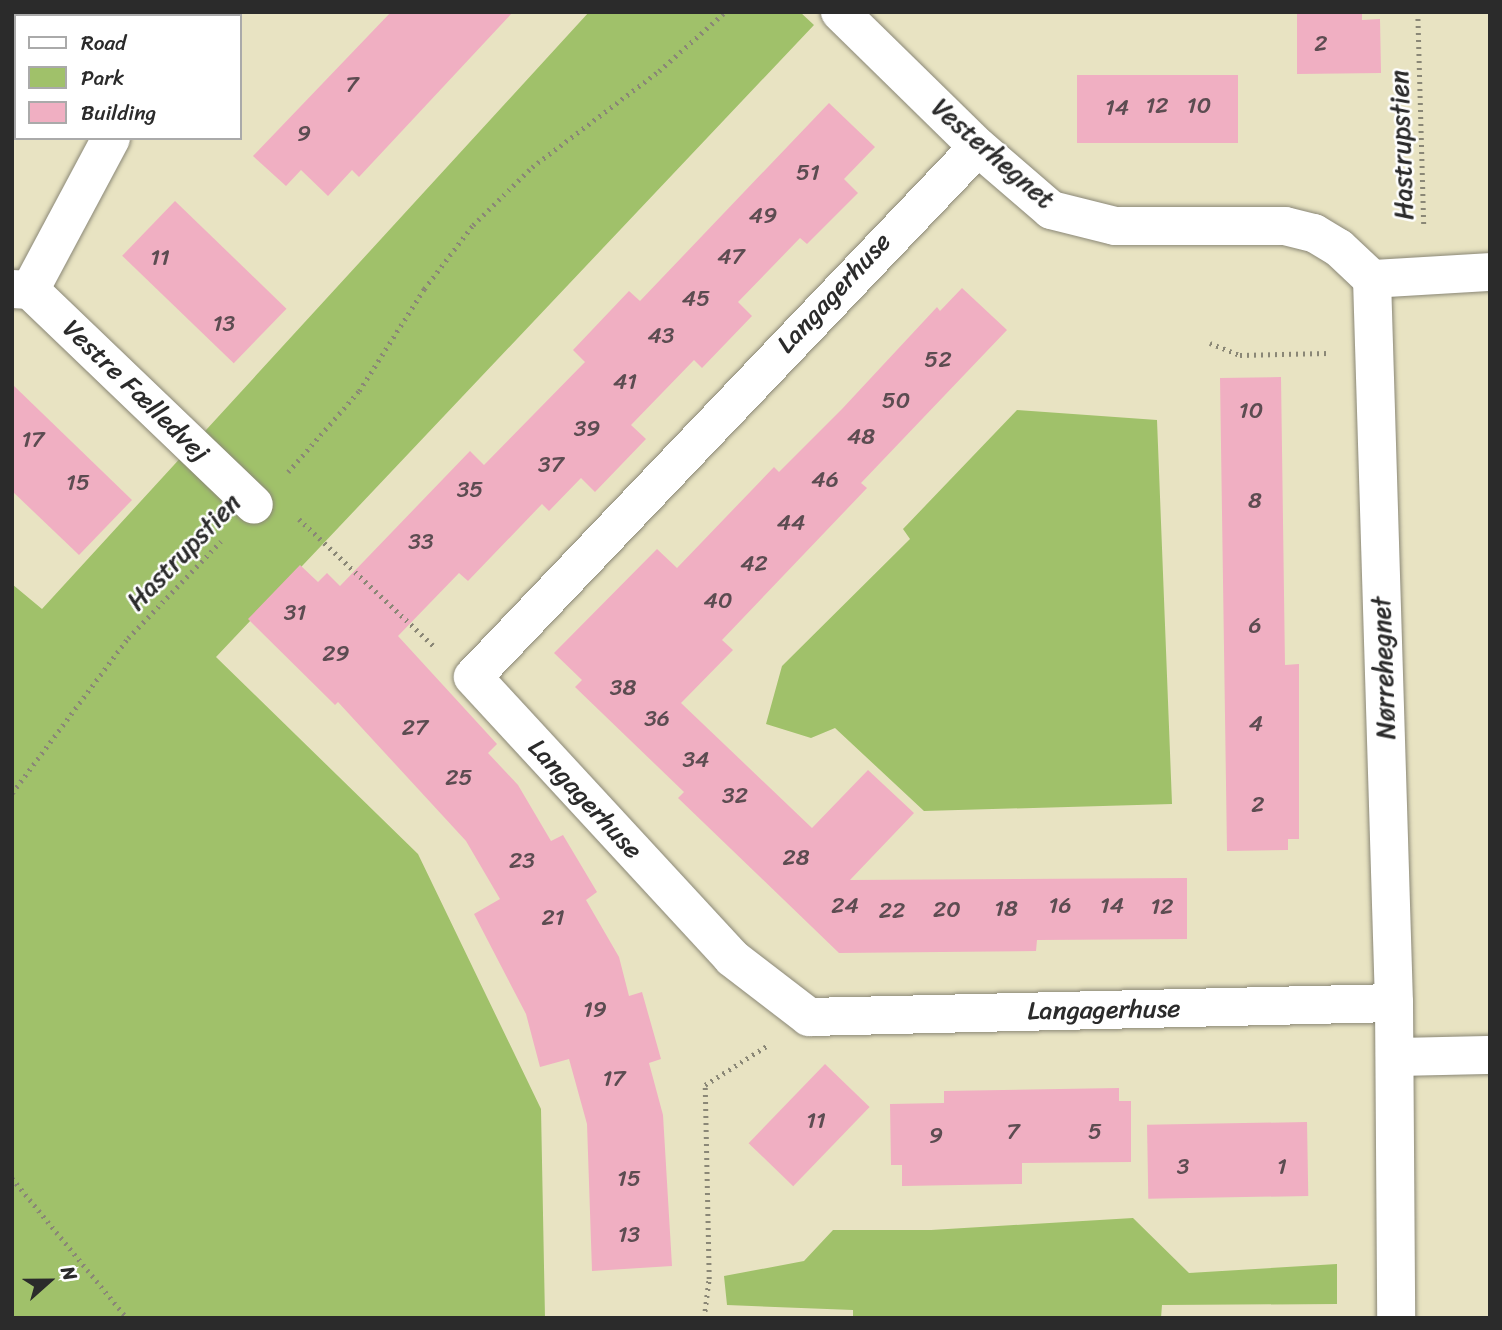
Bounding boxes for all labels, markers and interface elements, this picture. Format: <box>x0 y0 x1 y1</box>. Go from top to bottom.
legend <box>14 14 242 140</box>
text: Road <box>81 24 126 62</box>
house number: 2 <box>1314 30 1328 58</box>
text: Park <box>81 59 124 97</box>
street label: Hastrupstien <box>1384 69 1420 221</box>
house number: 7 <box>345 71 359 99</box>
street label: Vesterhegnet <box>925 92 1061 216</box>
house number: 12 <box>1145 92 1169 120</box>
house number: 10 <box>1187 92 1211 120</box>
text: Building <box>81 94 156 132</box>
house number: 14 <box>1105 94 1129 122</box>
house number: 9 <box>297 120 311 148</box>
house number: 51 <box>796 159 820 187</box>
house number: 49 <box>749 202 777 230</box>
street label: Langagerhuse <box>770 226 898 360</box>
house number: 47 <box>717 243 745 271</box>
house number: 11 <box>150 244 170 272</box>
house number: 45 <box>682 285 710 313</box>
house number: 13 <box>213 310 235 338</box>
street label: Vestre Fælledvej <box>56 313 216 469</box>
house number: 43 <box>647 322 675 350</box>
house number: 52 <box>924 346 952 374</box>
house number: 41 <box>613 368 637 396</box>
house number: 50 <box>882 387 910 415</box>
house number: 10 <box>1239 397 1263 425</box>
house number: 39 <box>574 415 600 443</box>
house number: 48 <box>847 423 875 451</box>
house number: 17 <box>22 426 44 454</box>
house number: 37 <box>538 451 564 479</box>
house number: 46 <box>811 466 839 494</box>
house number: 15 <box>66 469 90 497</box>
house number: 35 <box>457 476 483 504</box>
street label: Hastrupstien <box>121 487 247 617</box>
house number: 8 <box>1248 487 1262 515</box>
house number: 44 <box>777 509 805 537</box>
house number: 33 <box>408 528 434 556</box>
house number: 42 <box>740 550 768 578</box>
house number: 40 <box>704 587 732 615</box>
street label: Nørrehegnet <box>1366 596 1402 740</box>
house number: 31 <box>284 599 306 627</box>
house number: 6 <box>1248 612 1262 640</box>
house number: 29 <box>322 640 350 668</box>
house number: 38 <box>610 674 636 702</box>
house number: 36 <box>644 705 670 733</box>
house number: 4 <box>1249 710 1263 738</box>
house number: 27 <box>402 714 428 742</box>
street label: Langagerhuse <box>521 732 649 866</box>
house number: 34 <box>682 746 710 774</box>
house number: 25 <box>445 764 473 792</box>
house number: 32 <box>722 782 748 810</box>
house number: 2 <box>1251 791 1265 819</box>
house number: 28 <box>782 844 810 872</box>
house number: 23 <box>509 847 535 875</box>
house number: 24 <box>831 892 859 920</box>
house number: 16 <box>1049 892 1071 920</box>
house number: 14 <box>1100 892 1124 920</box>
house number: 12 <box>1150 893 1174 921</box>
house number: 18 <box>994 895 1018 923</box>
house number: 20 <box>933 896 961 924</box>
house number: 22 <box>879 897 905 925</box>
house number: 21 <box>541 904 565 932</box>
street label: Langagerhuse <box>1027 993 1181 1027</box>
house number: 19 <box>583 996 607 1024</box>
house number: 17 <box>603 1065 625 1093</box>
house number: 11 <box>806 1107 826 1135</box>
house number: 7 <box>1006 1118 1020 1146</box>
house number: 5 <box>1088 1118 1102 1146</box>
house number: 9 <box>929 1122 943 1150</box>
house number: 3 <box>1177 1153 1189 1181</box>
house number: 1 <box>1277 1153 1287 1181</box>
house number: 15 <box>617 1165 641 1193</box>
house number: 13 <box>618 1221 640 1249</box>
north arrow <box>14 1246 84 1316</box>
text: N <box>51 1261 87 1285</box>

